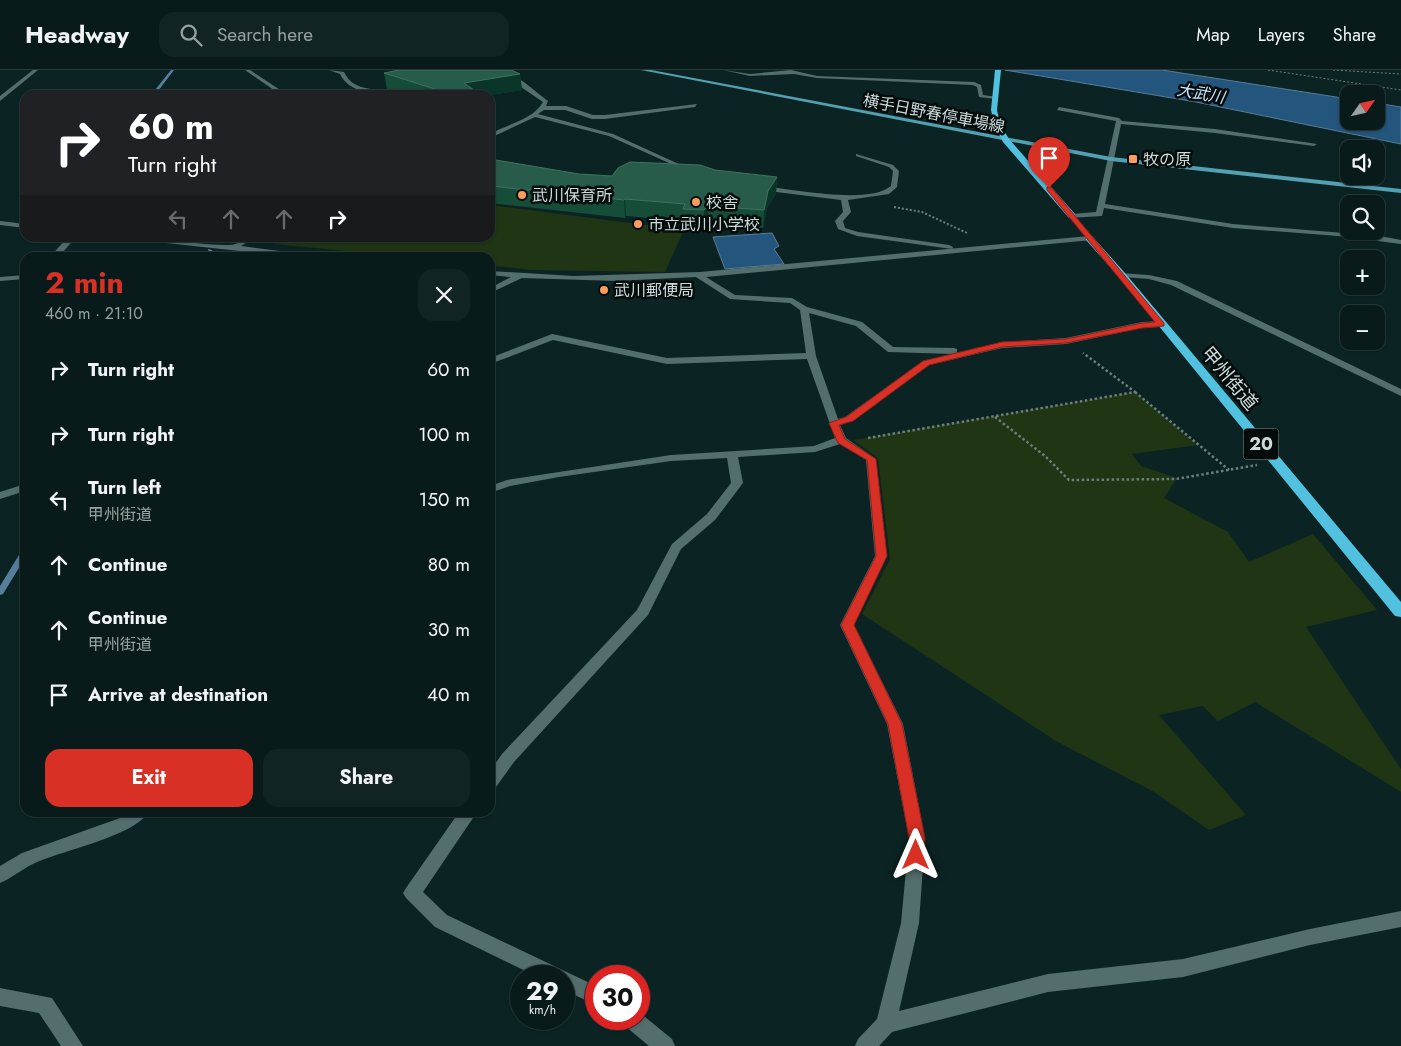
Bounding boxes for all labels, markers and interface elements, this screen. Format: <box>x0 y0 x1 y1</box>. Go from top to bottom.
search box <box>159 12 509 57</box>
text: Headway <box>25 17 129 52</box>
icon: search <box>177 21 205 49</box>
text: Search here <box>217 21 313 48</box>
text: Map <box>1196 22 1230 48</box>
text: Layers <box>1258 22 1305 48</box>
text: Share <box>1333 22 1376 48</box>
water label: 大武川 <box>1175 78 1229 109</box>
north arrow <box>1340 85 1385 130</box>
map controls <box>1340 85 1385 350</box>
street label: 横手日野春停車場線 <box>861 88 1007 139</box>
text: 60 m <box>128 102 214 152</box>
icon: right <box>45 110 110 175</box>
pin <box>1028 137 1070 188</box>
button: sound <box>1340 140 1385 185</box>
icon: arrive <box>1035 144 1063 172</box>
text: Turn right <box>128 148 216 180</box>
place label: 牧の原 <box>1143 148 1191 171</box>
marker: 牧の原 <box>1127 153 1139 165</box>
place label: 武川保育所 <box>532 184 612 207</box>
marker: 武川保育所 <box>516 189 528 201</box>
place label: 校舎 <box>706 191 738 214</box>
button: search <box>1340 195 1385 240</box>
marker: 校舎 <box>690 196 702 208</box>
icon: left <box>164 205 192 233</box>
icon: ahead <box>217 205 245 233</box>
icon: ahead <box>270 205 298 233</box>
icon: right <box>323 205 351 233</box>
place label: 市立武川小学校 <box>648 213 760 236</box>
marker: 市立武川小学校 <box>632 218 644 230</box>
button: + <box>1340 250 1385 295</box>
text: 2 min <box>45 261 124 304</box>
button: close <box>418 269 470 321</box>
place label: 武川郵便局 <box>614 279 694 302</box>
marker: 武川郵便局 <box>598 284 610 296</box>
text: 460 m · 21:10 <box>45 302 143 325</box>
button: − <box>1340 305 1385 350</box>
street label: 甲州街道 <box>1195 341 1264 416</box>
icon: right <box>45 356 73 384</box>
text: Turn right <box>88 356 174 383</box>
text: 60 m <box>427 356 470 383</box>
icon: right <box>45 421 73 449</box>
text: Turn right <box>88 421 174 448</box>
text: 100 m <box>418 421 470 448</box>
road number: 20 <box>1244 428 1278 459</box>
text: Turn left <box>88 474 161 501</box>
icon: left <box>45 486 73 514</box>
text: 150 m <box>419 486 470 513</box>
text: 甲州街道 <box>88 503 152 526</box>
icon: ahead <box>45 551 73 579</box>
text: Continue <box>88 551 167 578</box>
text: 80 m <box>428 551 470 578</box>
text: Continue <box>88 604 167 631</box>
icon: ahead <box>45 616 73 644</box>
text: 30 m <box>428 616 470 643</box>
text: 甲州街道 <box>88 633 152 656</box>
icon: arrive <box>45 681 73 709</box>
text: Arrive at destination <box>88 681 268 708</box>
text: 40 m <box>427 681 470 708</box>
button: Exit <box>45 749 253 807</box>
button: Share <box>263 749 470 807</box>
position arrow <box>889 828 941 880</box>
speed limit sign: 30 <box>585 965 650 1030</box>
text: 29 <box>526 973 559 1009</box>
text: km/h <box>529 1001 556 1019</box>

